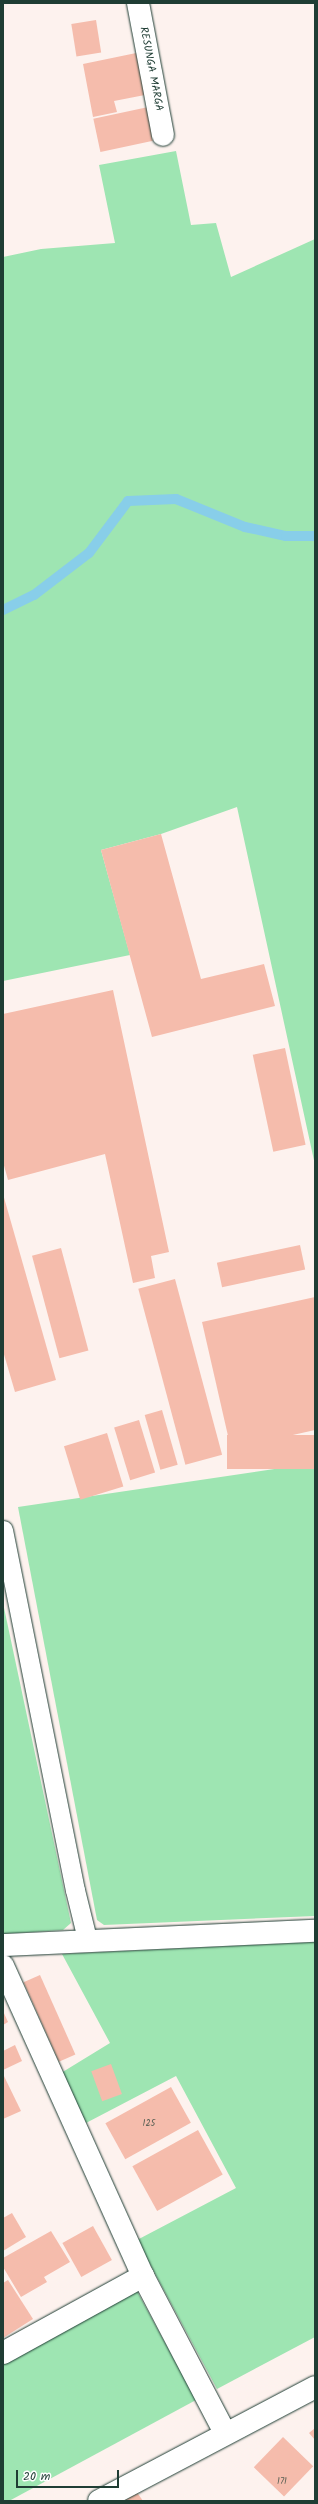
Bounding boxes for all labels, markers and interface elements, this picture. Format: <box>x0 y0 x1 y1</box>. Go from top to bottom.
street label: RESUNGA MARGA <box>136 26 166 112</box>
house number: 125 <box>143 2119 155 2129</box>
scale bar <box>18 2462 121 2488</box>
text: 20 m <box>23 2467 50 2486</box>
house number: 171 <box>277 2477 287 2487</box>

